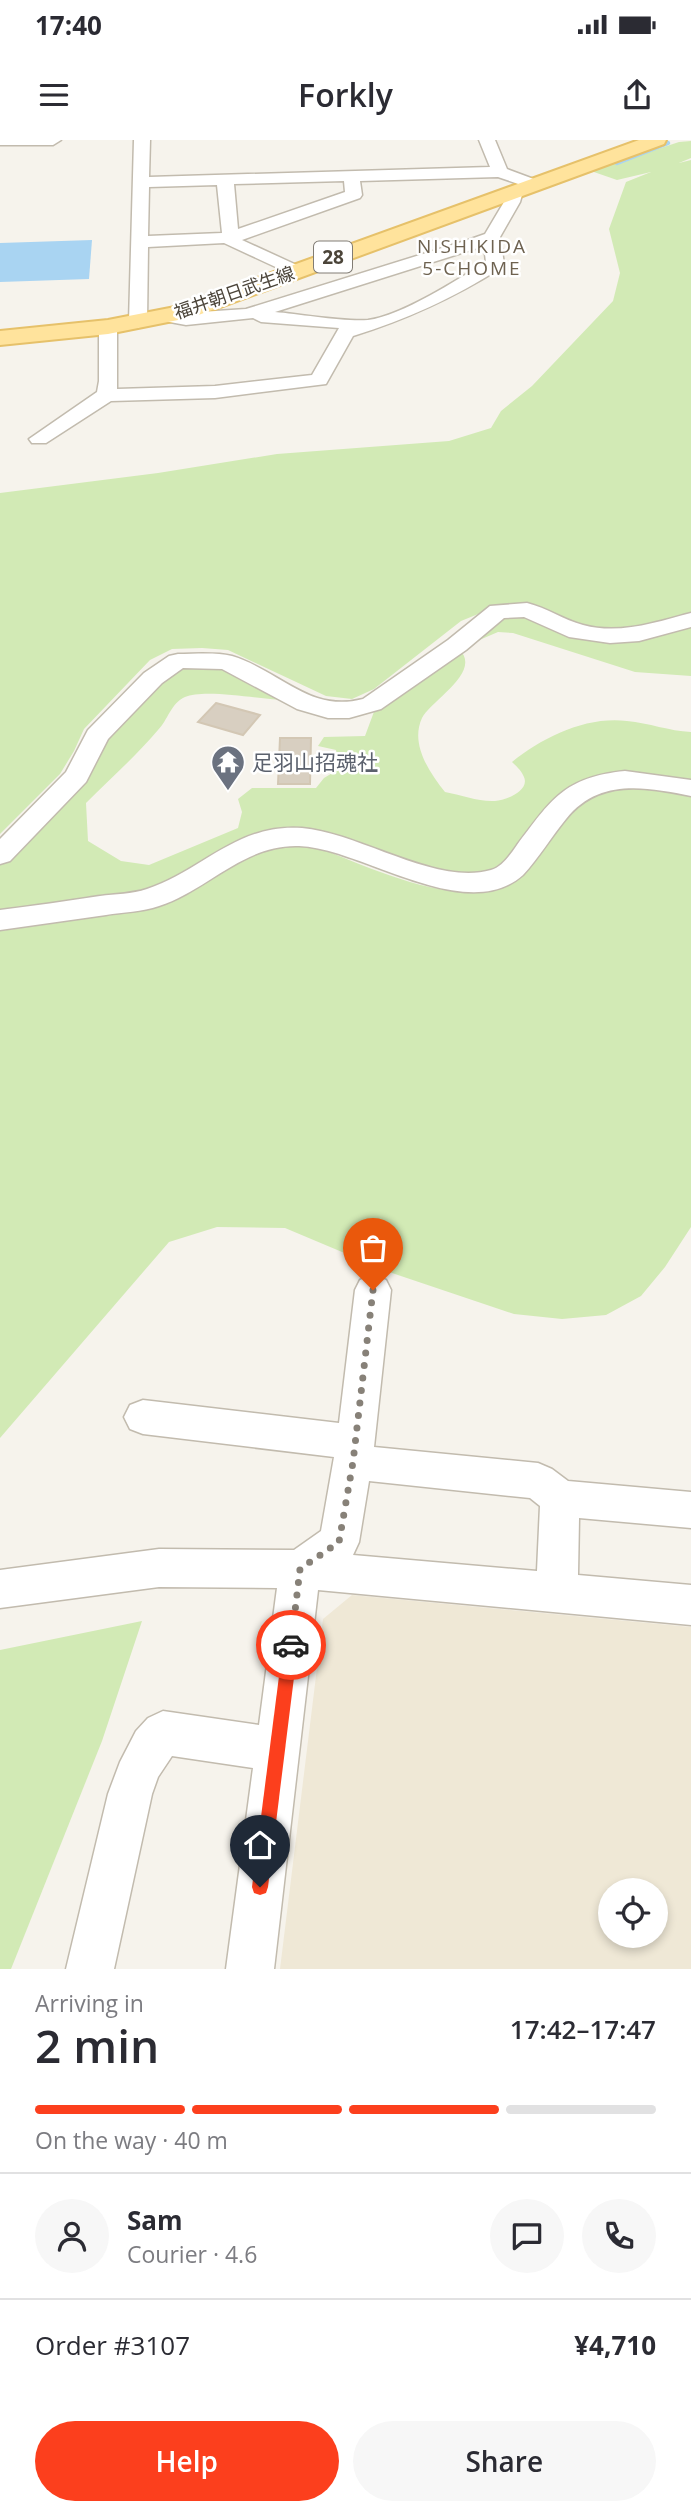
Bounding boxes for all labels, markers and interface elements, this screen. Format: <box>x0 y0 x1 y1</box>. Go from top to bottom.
text: 17:40 <box>35 7 102 43</box>
text: Forkly <box>298 73 393 116</box>
icon: menu <box>35 76 73 114</box>
icon: share <box>618 76 656 114</box>
district label: NISHIKIDA 5-CHOME <box>417 233 527 281</box>
road number: 28 <box>314 242 352 272</box>
street label: 福井朝日武生線 <box>171 260 297 324</box>
temple icon: 足羽山招魂社 <box>209 743 247 792</box>
place label: 足羽山招魂社 <box>252 748 378 776</box>
pin <box>343 1218 403 1290</box>
icon: bag <box>354 1229 392 1267</box>
courier <box>256 1610 326 1680</box>
icon: car <box>272 1626 310 1664</box>
pin <box>230 1815 290 1887</box>
icon: home <box>241 1826 279 1864</box>
map controls <box>598 1878 668 1948</box>
button: locate <box>598 1878 668 1948</box>
text: Arriving in <box>35 1987 144 2019</box>
text: 17:42–17:47 <box>510 2011 656 2047</box>
text: 2 min <box>35 2014 159 2076</box>
text: On the way · 40 m <box>35 2124 228 2156</box>
button: person <box>35 2199 109 2273</box>
button: chat <box>490 2199 564 2273</box>
button: phone <box>582 2199 656 2273</box>
text: Sam <box>127 2202 183 2238</box>
text: Courier · 4.6 <box>127 2238 257 2270</box>
text: Order #3107 <box>35 2327 190 2363</box>
text: ¥4,710 <box>574 2327 656 2363</box>
button: Help <box>35 2421 339 2501</box>
button: Share <box>353 2421 656 2501</box>

